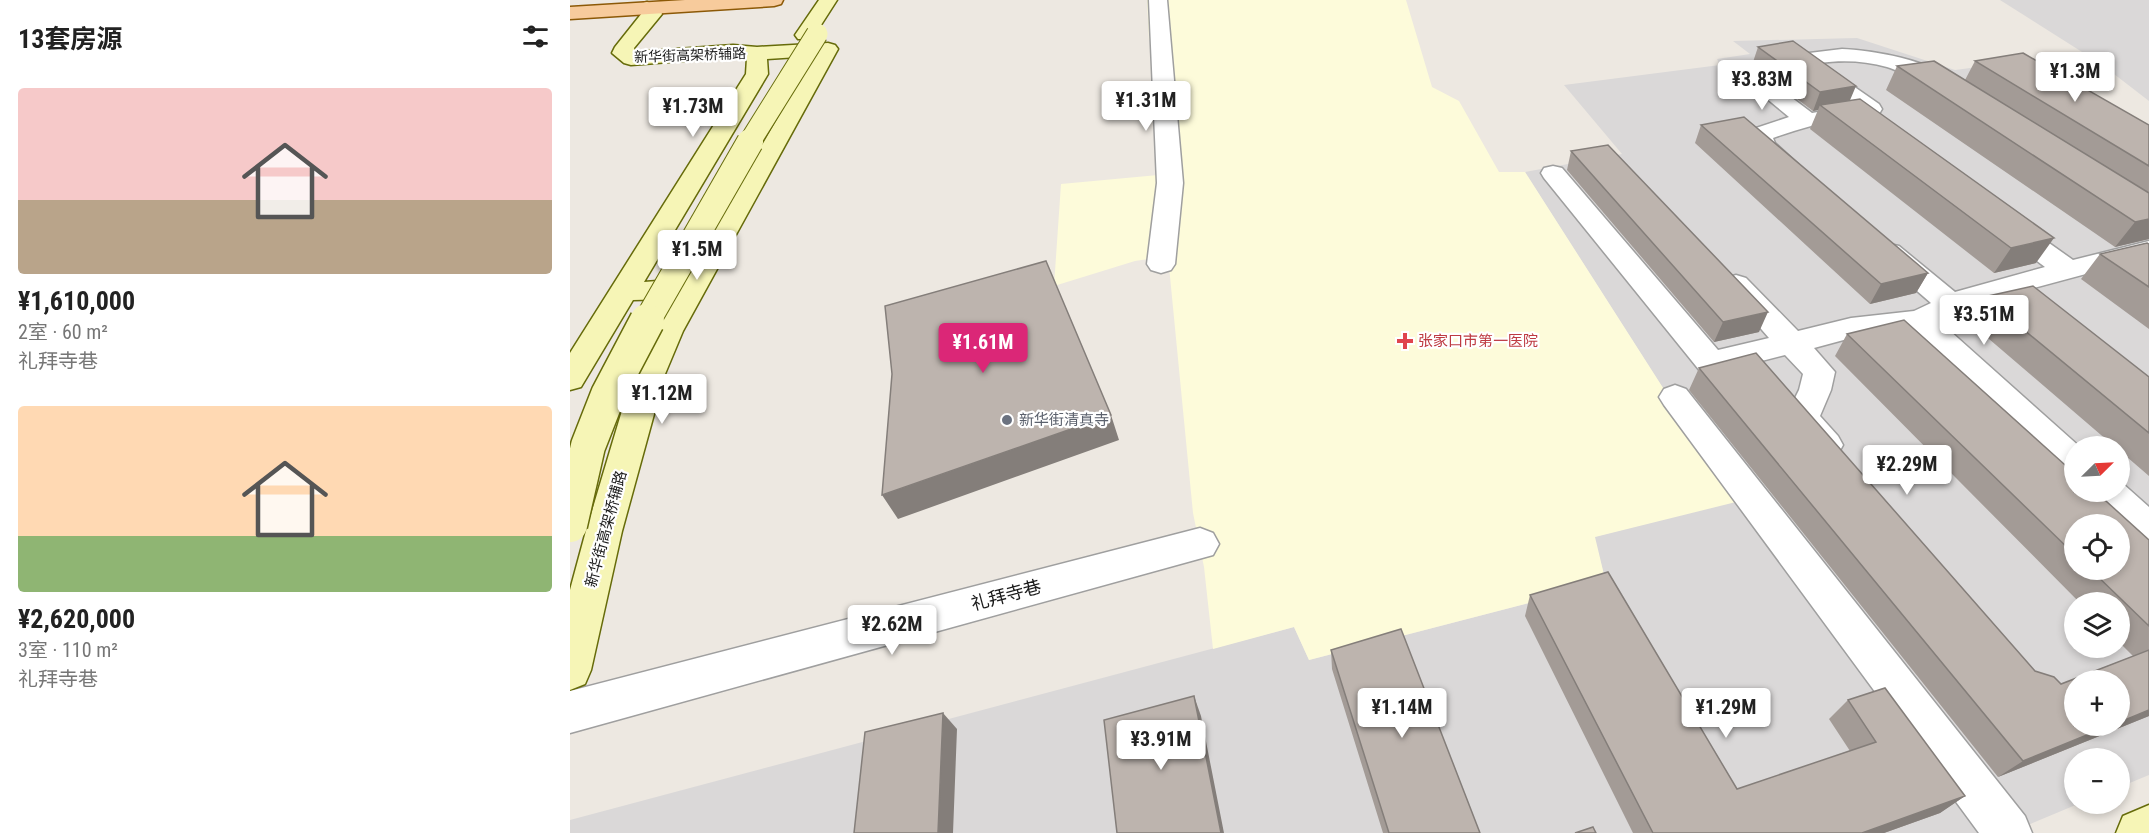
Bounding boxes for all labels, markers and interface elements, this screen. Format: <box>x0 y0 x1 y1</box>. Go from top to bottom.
icon: filters <box>519 20 552 53</box>
text: 13套房源 <box>18 24 122 54</box>
street label: 新华街高架桥辅路 <box>634 45 746 65</box>
pin: ¥1.3M <box>2033 52 2117 103</box>
text: ¥1.3M <box>2050 59 2100 83</box>
pin: ¥3.83M <box>1713 60 1811 111</box>
text: ¥3.83M <box>1732 67 1792 91</box>
pin: ¥1.31M <box>1097 81 1195 132</box>
pin: ¥1.73M <box>644 87 742 138</box>
text: ¥1.31M <box>1116 88 1176 112</box>
text: ¥1.73M <box>663 94 723 118</box>
icon: home <box>231 127 339 235</box>
pin: ¥1.5M <box>655 230 739 281</box>
text: ¥1.5M <box>672 237 722 261</box>
text: ¥1,610,000 <box>18 286 135 316</box>
pin: ¥3.51M <box>1935 295 2033 346</box>
text: ¥3.51M <box>1954 302 2014 326</box>
text: 2室 · 60 m² <box>18 320 108 344</box>
pin: ¥1.61M <box>934 323 1032 374</box>
text: ¥1.61M <box>953 330 1013 354</box>
marker: 张家口市第一医院 <box>1396 332 1414 350</box>
place label: 张家口市第一医院 <box>1418 332 1538 350</box>
text: 礼拜寺巷 <box>18 349 98 373</box>
pin: ¥1.12M <box>613 374 711 425</box>
text: ¥1.12M <box>632 381 692 405</box>
place label: 新华街清真寺 <box>1019 411 1109 429</box>
marker: 新华街清真寺 <box>1000 413 1014 427</box>
north arrow <box>2064 436 2130 502</box>
map controls <box>2064 436 2130 814</box>
icon: home <box>231 445 339 553</box>
pin: ¥2.29M <box>1858 445 1956 496</box>
text: ¥2.29M <box>1877 452 1937 476</box>
street label: 新华街高架桥辅路 <box>582 469 630 589</box>
button: locate <box>2064 514 2130 580</box>
street label: 礼拜寺巷 <box>969 576 1043 614</box>
button: layers <box>2064 592 2130 658</box>
text: ¥2,620,000 <box>18 604 135 634</box>
pin: ¥2.62M <box>843 605 941 656</box>
text: ¥2.62M <box>862 612 922 636</box>
text: 3室 · 110 m² <box>18 638 118 662</box>
text: 礼拜寺巷 <box>18 667 98 691</box>
button: + <box>2064 670 2130 736</box>
pin: ¥1.14M <box>1353 688 1451 739</box>
pin: ¥1.29M <box>1677 688 1775 739</box>
text: ¥1.14M <box>1372 695 1432 719</box>
text: ¥1.29M <box>1696 695 1756 719</box>
pin: ¥3.91M <box>1112 720 1210 771</box>
text: ¥3.91M <box>1131 727 1191 751</box>
button: − <box>2064 748 2130 814</box>

